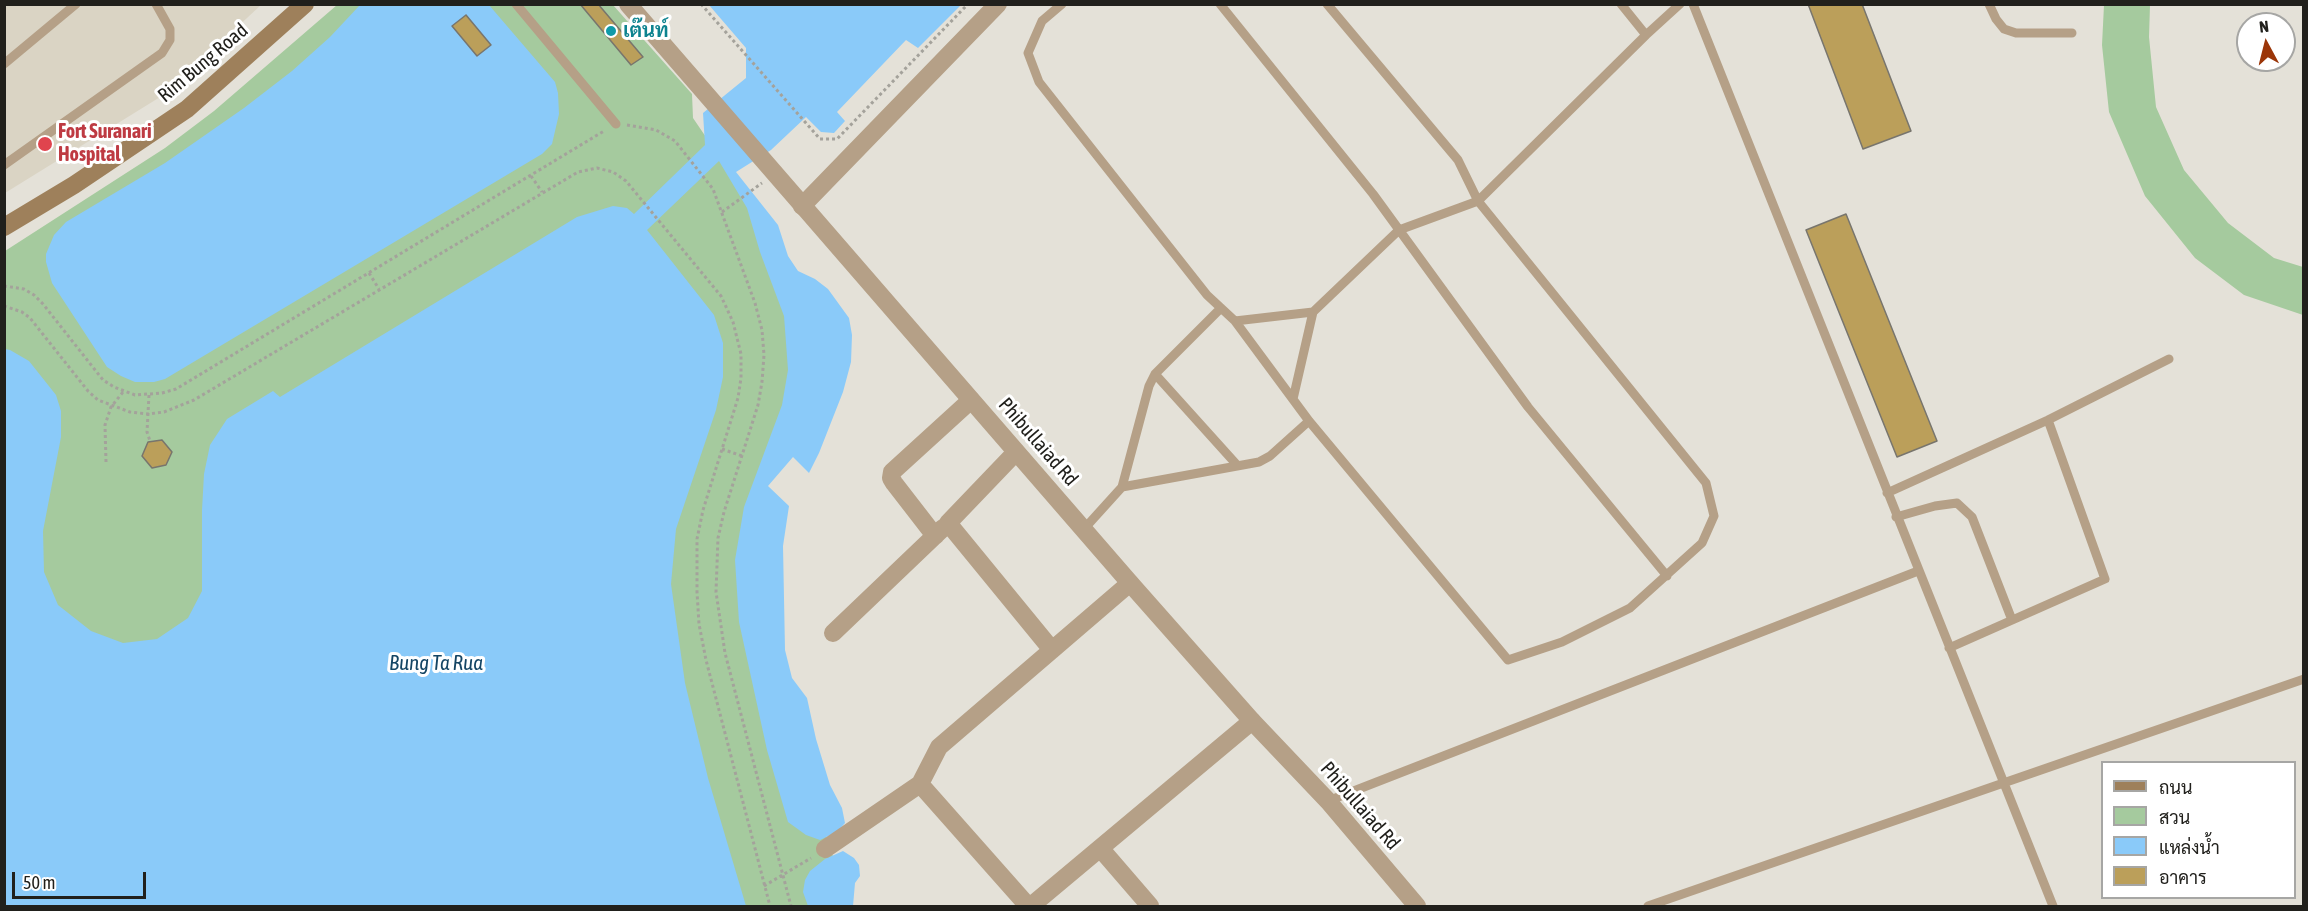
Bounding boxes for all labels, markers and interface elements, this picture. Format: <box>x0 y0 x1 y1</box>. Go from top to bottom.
north arrow <box>2236 12 2296 72</box>
text: N <box>2258 17 2270 36</box>
street label: Rim Bung Road <box>153 18 253 108</box>
place label: เต๊นท์ <box>623 19 669 43</box>
marker: เต๊นท์ <box>604 24 618 38</box>
place label: Fort Suranari Hospital <box>58 120 152 167</box>
marker: Fort Suranari Hospital <box>36 135 54 153</box>
street label: Phibullaiad Rd <box>993 393 1083 491</box>
water label: Bung Ta Rua <box>389 650 483 676</box>
street label: Phibullaiad Rd <box>1315 757 1405 855</box>
legend <box>2101 761 2296 899</box>
text: ถนน <box>2159 777 2192 798</box>
text: สวน <box>2159 807 2190 828</box>
text: แหล่งน้ำ <box>2159 837 2220 858</box>
scale bar <box>15 860 148 898</box>
text: อาคาร <box>2159 867 2207 888</box>
text: 50 m <box>23 872 55 893</box>

